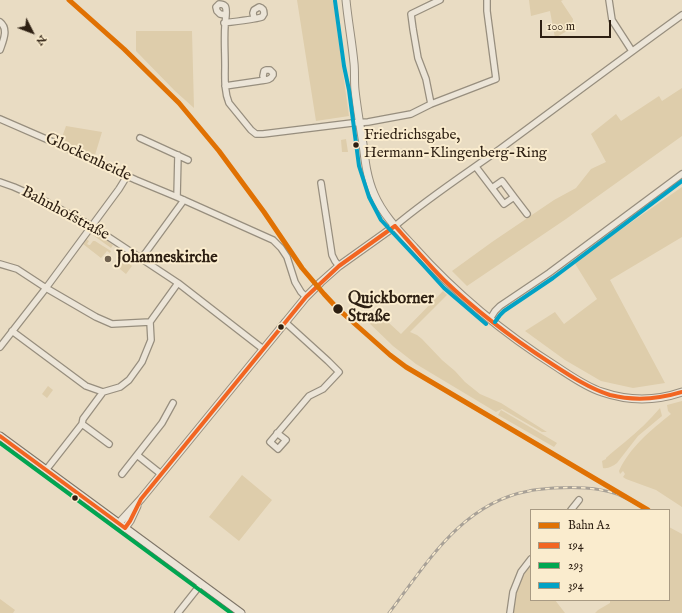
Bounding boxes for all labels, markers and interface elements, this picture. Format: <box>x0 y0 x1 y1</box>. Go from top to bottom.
north arrow <box>12 12 52 52</box>
scale bar <box>542 12 613 38</box>
text: 100 m <box>547 19 575 34</box>
text: N <box>33 32 49 48</box>
place label: Friedrichsgabe, Hermann-Klingenberg-Ring <box>364 127 547 162</box>
street label: Glockenheide <box>42 130 134 186</box>
marker: Friedrichsgabe, Hermann-Klingenberg-Ring <box>351 140 361 150</box>
street label: Bahnhofstraße <box>18 183 112 245</box>
place label: Johanneskirche <box>116 249 217 269</box>
marker: Johanneskirche <box>103 254 113 264</box>
place label: Quickborner Straße <box>348 290 434 328</box>
marker: Quickborner Straße <box>331 302 345 316</box>
unlabelled marker <box>276 322 286 332</box>
unlabelled marker <box>70 493 80 503</box>
legend <box>530 509 670 601</box>
text: Bahn A2 <box>568 518 610 533</box>
text: 194 <box>568 538 584 553</box>
text: 293 <box>568 558 583 573</box>
text: 394 <box>568 578 584 593</box>

